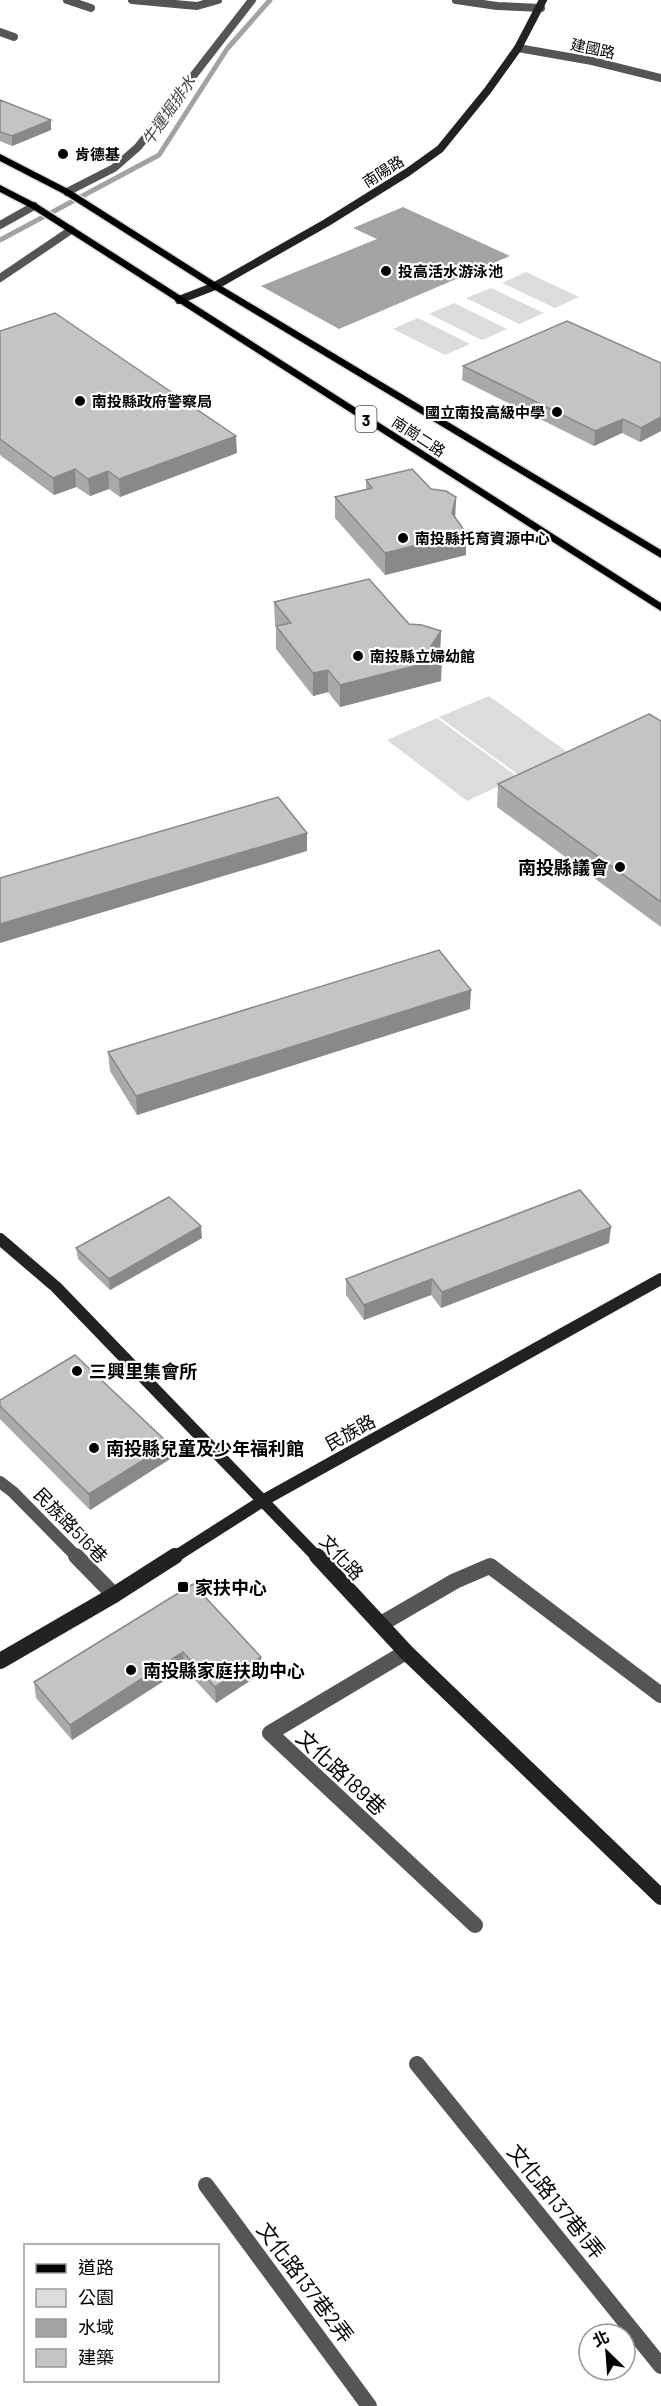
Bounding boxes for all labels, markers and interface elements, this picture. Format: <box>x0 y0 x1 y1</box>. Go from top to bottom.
street label: 建國路 <box>569 35 617 61</box>
water label: 牛運堀排水 <box>137 71 199 148</box>
place label: 肯德基 <box>75 145 120 163</box>
marker: 肯德基 <box>56 147 70 161</box>
street label: 南陽路 <box>359 151 407 191</box>
place label: 投高活水游泳池 <box>398 262 503 280</box>
marker: 投高活水游泳池 <box>379 264 393 278</box>
place label: 南投縣政府警察局 <box>92 392 212 410</box>
marker: 南投縣政府警察局 <box>73 394 87 408</box>
place label: 國立南投高級中學 <box>425 403 545 421</box>
marker: 國立南投高級中學 <box>550 405 564 419</box>
road number: 3 <box>356 406 376 432</box>
street label: 南崗二路 <box>389 412 449 460</box>
place label: 南投縣托育資源中心 <box>415 529 550 547</box>
marker: 南投縣托育資源中心 <box>396 531 410 545</box>
place label: 南投縣立婦幼館 <box>370 647 475 665</box>
marker: 南投縣立婦幼館 <box>351 649 365 663</box>
place label: 南投縣議會 <box>518 856 609 878</box>
marker: 南投縣議會 <box>613 860 627 874</box>
place label: 三興里集會所 <box>89 1360 197 1382</box>
marker: 三興里集會所 <box>70 1364 84 1378</box>
street label: 民族路 <box>321 1409 379 1455</box>
place label: 南投縣兒童及少年福利館 <box>106 1437 304 1459</box>
marker: 南投縣兒童及少年福利館 <box>87 1441 101 1455</box>
street label: 民族路516巷 <box>30 1483 112 1567</box>
street label: 文化路 <box>316 1530 368 1584</box>
place label: 家扶中心 <box>195 1576 267 1598</box>
marker: 家扶中心 <box>176 1580 190 1594</box>
place label: 南投縣家庭扶助中心 <box>143 1659 305 1681</box>
marker: 南投縣家庭扶助中心 <box>124 1663 138 1677</box>
street label: 文化路189巷 <box>292 1724 392 1820</box>
street label: 文化路137巷1弄 <box>503 2139 611 2263</box>
street label: 文化路137巷2弄 <box>253 2217 359 2347</box>
legend <box>24 2244 219 2382</box>
text: 道路 <box>78 2256 114 2278</box>
text: 公園 <box>78 2286 114 2308</box>
text: 水域 <box>78 2316 114 2338</box>
north arrow <box>577 2322 637 2382</box>
text: 北 <box>589 2326 612 2350</box>
text: 建築 <box>78 2346 114 2368</box>

